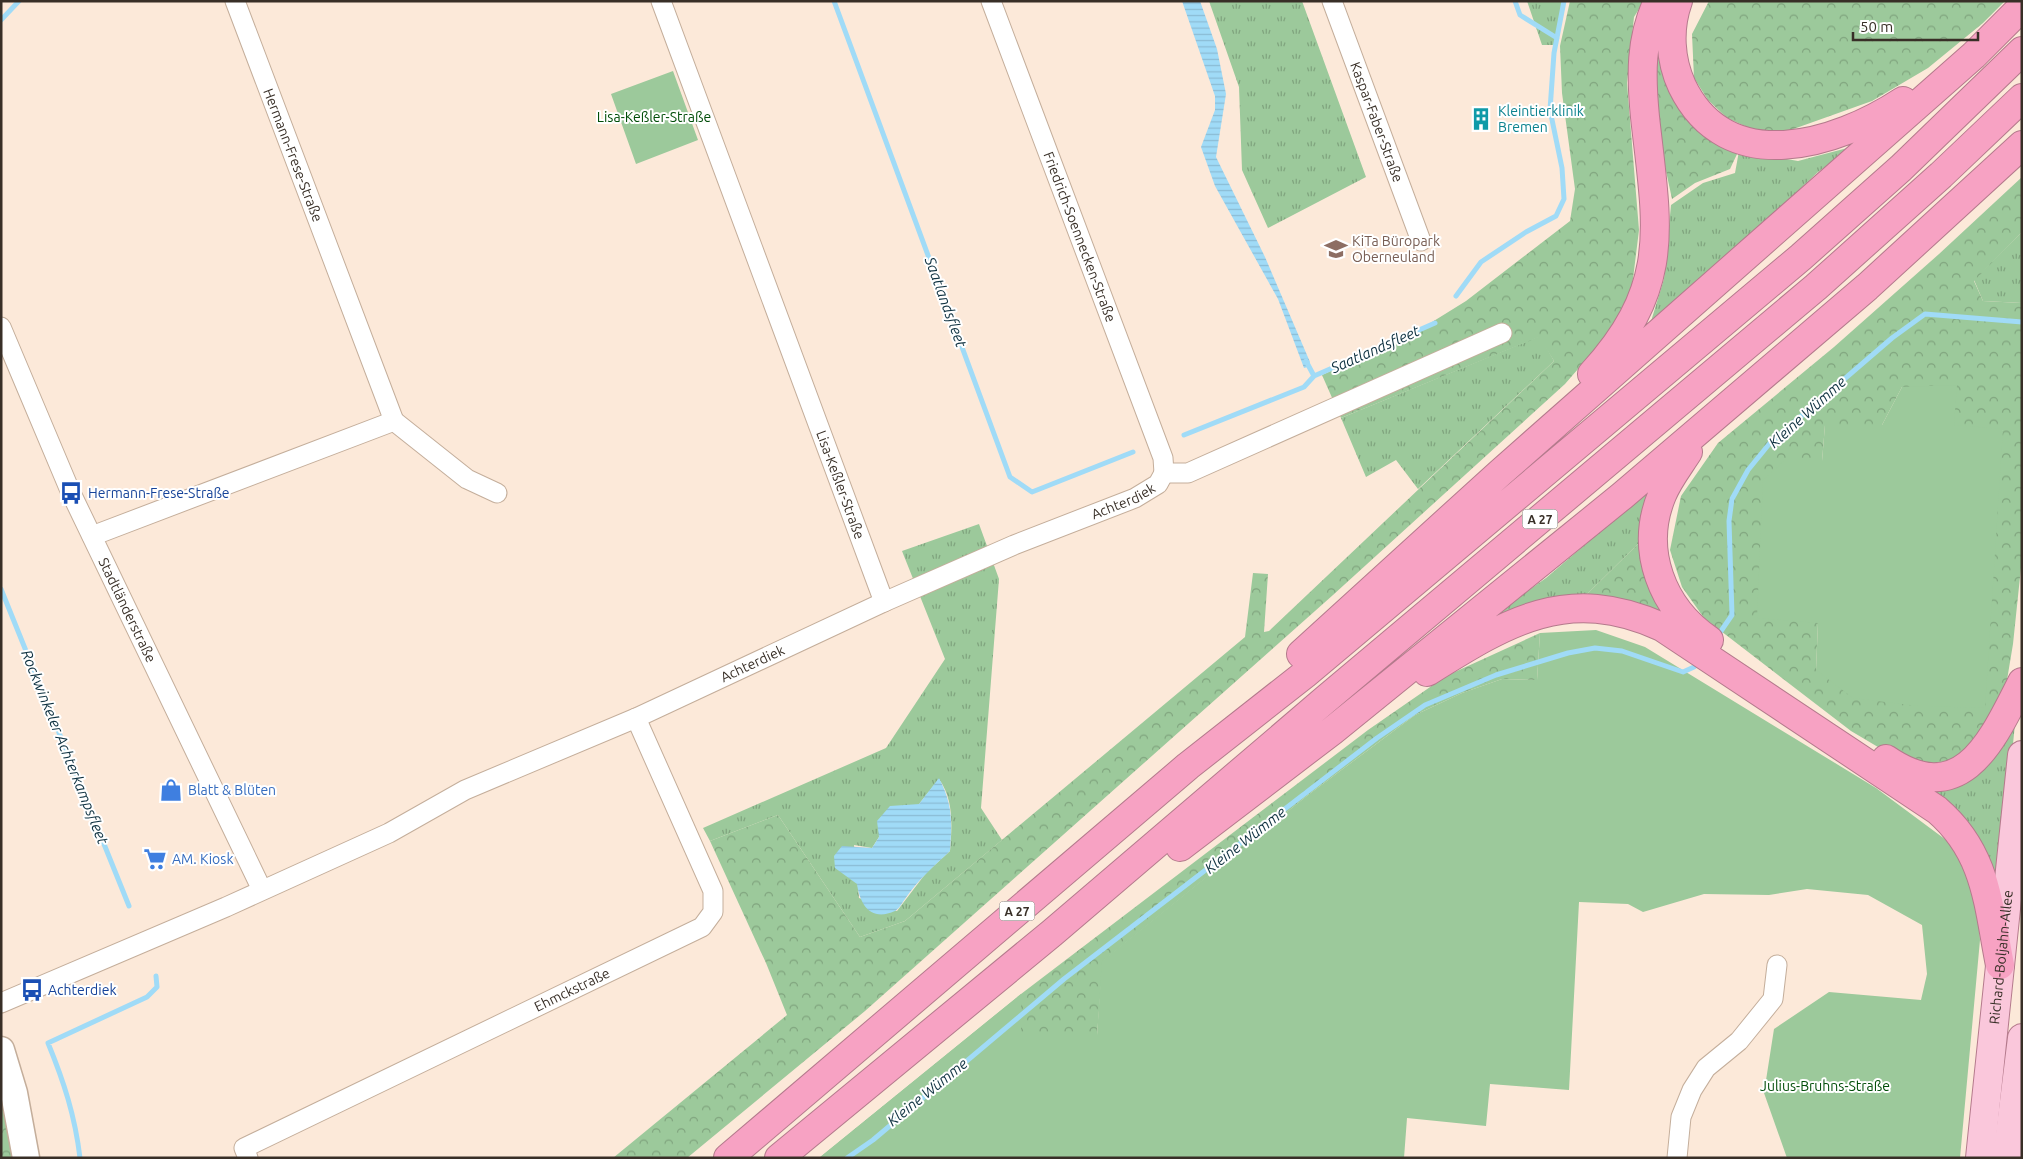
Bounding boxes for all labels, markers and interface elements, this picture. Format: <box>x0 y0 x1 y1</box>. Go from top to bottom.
scale bar <box>1853 10 1978 42</box>
text: 50 m <box>1860 18 1893 35</box>
street label: Kaspar-Faber-Straße <box>1347 60 1406 184</box>
street label: Hermann-Frese-Straße <box>260 86 326 224</box>
place label: Kleintierklinik Bremen <box>1498 103 1584 135</box>
building icon: Kleintierklinik Bremen <box>1468 106 1494 132</box>
park label: Lisa-Keßler-Straße <box>597 109 711 125</box>
street label: Friedrich-Soennecken-Straße <box>1040 149 1119 324</box>
place label: KiTa Büropark Oberneuland <box>1352 233 1440 265</box>
school or university icon: KiTa Büropark Oberneuland <box>1323 236 1349 262</box>
water label: Saatlandsfleet <box>921 253 970 350</box>
water label: Saatlandsfleet <box>1327 322 1422 377</box>
water label: Kleine Wümme <box>1765 373 1849 451</box>
street label: Lisa-Keßler-Straße <box>813 428 868 541</box>
bus stop icon: Hermann-Frese-Straße <box>58 480 84 506</box>
street label: Achterdiek <box>1089 480 1158 522</box>
place label: Hermann-Frese-Straße <box>88 485 230 501</box>
road number: A 27 <box>1522 509 1558 528</box>
street label: Stadtländerstraße <box>95 555 159 665</box>
street label: Achterdiek <box>718 642 787 685</box>
water label: Rockwinkeler Achterkampsfleet <box>18 647 112 847</box>
shop icon: Blatt & Blüten <box>158 777 184 803</box>
place label: Blatt & Blüten <box>188 782 276 798</box>
water label: Kleine Wümme <box>1201 803 1289 877</box>
supermarket icon: AM. Kiosk <box>142 846 168 872</box>
place label: AM. Kiosk <box>172 851 233 867</box>
street label: Richard-Boljahn-Allee <box>1986 889 2016 1025</box>
road number: A 27 <box>1000 901 1034 920</box>
street label: Ehmckstraße <box>532 965 612 1015</box>
bus stop icon: Achterdiek <box>19 977 45 1003</box>
place label: Achterdiek <box>48 982 116 998</box>
water label: Kleine Wümme <box>884 1054 971 1129</box>
park label: Julius-Bruhns-Straße <box>1760 1078 1890 1094</box>

